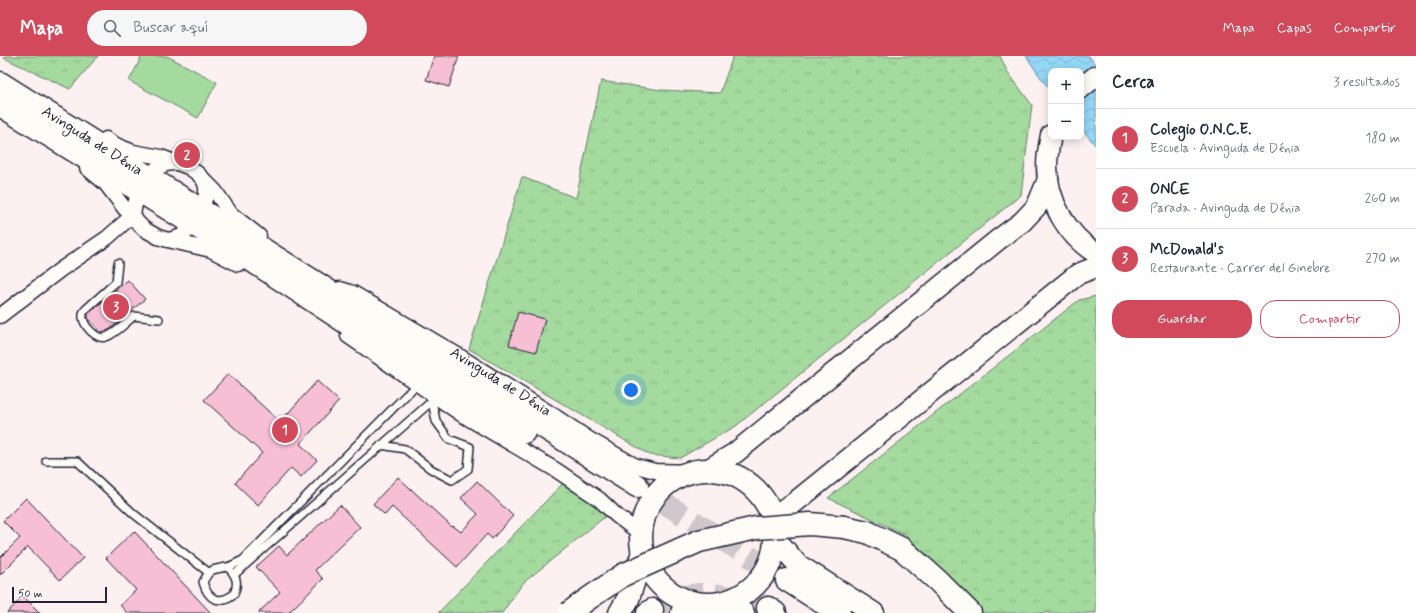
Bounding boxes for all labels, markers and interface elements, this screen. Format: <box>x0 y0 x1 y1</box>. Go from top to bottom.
search box <box>87 10 367 46</box>
text: Mapa <box>20 16 63 41</box>
icon: search <box>101 17 123 39</box>
text: Buscar aquí <box>133 18 209 38</box>
text: Mapa <box>1223 19 1255 37</box>
text: Capas <box>1277 19 1312 37</box>
text: Compartir <box>1334 19 1396 37</box>
map controls <box>1048 68 1084 140</box>
button: + <box>1048 68 1084 104</box>
text: Cerca <box>1112 71 1155 93</box>
text: 3 resultados <box>1334 74 1400 91</box>
street label: Avinguda de Dénia <box>38 102 147 181</box>
button: − <box>1048 104 1084 140</box>
text: Colegio O.N.C.E. <box>1150 120 1251 140</box>
text: 1 <box>1122 130 1128 147</box>
text: 180 m <box>1365 130 1400 147</box>
pin: 2 <box>174 140 200 170</box>
text: Escuela · Avinguda de Dénia <box>1150 140 1300 157</box>
text: ONCE <box>1150 180 1190 200</box>
text: 2 <box>1122 190 1128 207</box>
text: 260 m <box>1365 190 1400 207</box>
text: Parada · Avinguda de Dénia <box>1150 200 1301 217</box>
text: McDonald's <box>1150 240 1224 260</box>
text: 3 <box>1122 250 1128 267</box>
text: 270 m <box>1365 250 1400 267</box>
text: Restaurante · Carrer del Ginebre <box>1150 260 1330 277</box>
pin: 3 <box>103 292 129 322</box>
button: Guardar <box>1112 300 1252 338</box>
button: Compartir <box>1260 300 1400 338</box>
street label: Avinguda de Dénia <box>446 343 555 422</box>
your location <box>621 380 641 400</box>
pin: 1 <box>272 415 298 445</box>
scale bar <box>12 585 107 604</box>
text: 50 m <box>18 587 43 601</box>

